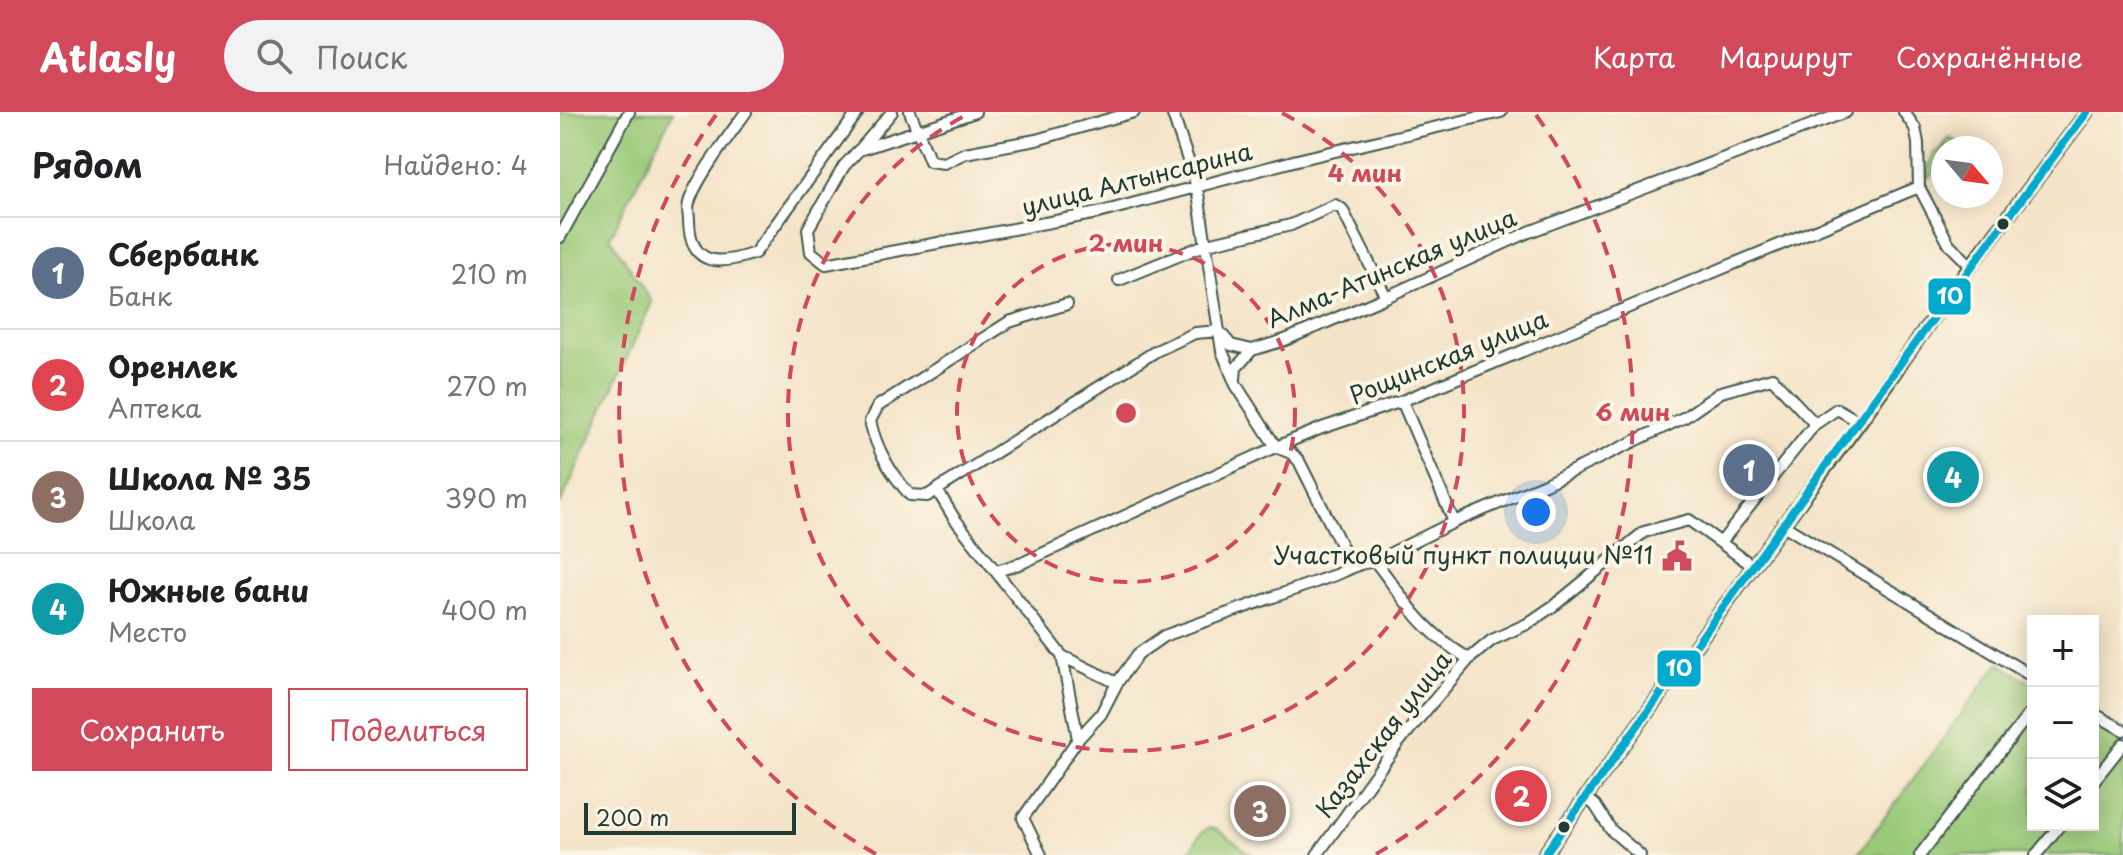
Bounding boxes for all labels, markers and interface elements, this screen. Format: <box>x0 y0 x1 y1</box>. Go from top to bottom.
search box <box>224 20 784 92</box>
text: Atlasly <box>40 28 176 85</box>
icon: search <box>252 34 296 78</box>
text: Поиск <box>316 34 407 79</box>
text: Карта <box>1593 35 1675 78</box>
text: Маршрут <box>1719 35 1852 78</box>
text: Сохранённые <box>1896 35 2083 78</box>
street label: улица Алтынсарина <box>1018 132 1256 224</box>
north arrow <box>1931 136 2003 208</box>
text: Рядом <box>32 138 143 190</box>
text: Найдено: 4 <box>383 145 528 184</box>
text: 4 мин <box>1328 154 1402 190</box>
street label: Алма-Атинская улица <box>1261 198 1522 336</box>
unlabelled marker <box>1995 216 2011 232</box>
text: 2 мин <box>1089 224 1163 260</box>
text: Сбербанк <box>108 231 258 276</box>
text: 1 <box>52 254 64 293</box>
text: 210 m <box>451 254 528 293</box>
text: Банк <box>108 276 172 315</box>
line badge: 10 <box>1927 277 1972 316</box>
text: 10 <box>1937 278 1963 311</box>
street label: Рощинская улица <box>1344 300 1553 412</box>
text: Оренлек <box>108 343 237 388</box>
text: 2 <box>49 366 67 405</box>
text: 270 m <box>447 366 528 405</box>
text: Аптека <box>108 388 201 427</box>
text: 6 мин <box>1596 393 1670 429</box>
centre of rings <box>1112 399 1140 427</box>
pin: 1 <box>1723 440 1775 500</box>
pin: 4 <box>1927 447 1979 507</box>
text: Школа № 35 <box>108 455 311 500</box>
text: 3 <box>49 478 67 517</box>
text: 390 m <box>444 478 528 517</box>
your location <box>1516 492 1556 532</box>
text: Школа <box>108 500 195 539</box>
place label: Участковый пункт полиции №11 <box>1274 536 1653 572</box>
public building icon: Участковый пункт полиции №11 <box>1660 539 1694 573</box>
text: Южные бани <box>108 567 309 612</box>
text: 4 <box>49 590 67 629</box>
text: 400 m <box>441 590 528 629</box>
text: Место <box>108 612 187 651</box>
map controls <box>2027 615 2099 831</box>
button: + <box>2027 615 2099 687</box>
street label: Казахская улица <box>1306 643 1459 825</box>
line badge: 10 <box>1656 649 1702 688</box>
text: 10 <box>1666 650 1692 683</box>
button: − <box>2027 687 2099 759</box>
button: Сохранить <box>32 688 272 771</box>
button: Поделиться <box>288 688 528 771</box>
button: layers <box>2027 759 2099 831</box>
pin: 2 <box>1495 766 1547 826</box>
pin: 3 <box>1234 781 1286 841</box>
scale bar <box>584 799 796 835</box>
text: 200 m <box>596 800 669 833</box>
unlabelled marker <box>1556 819 1572 835</box>

